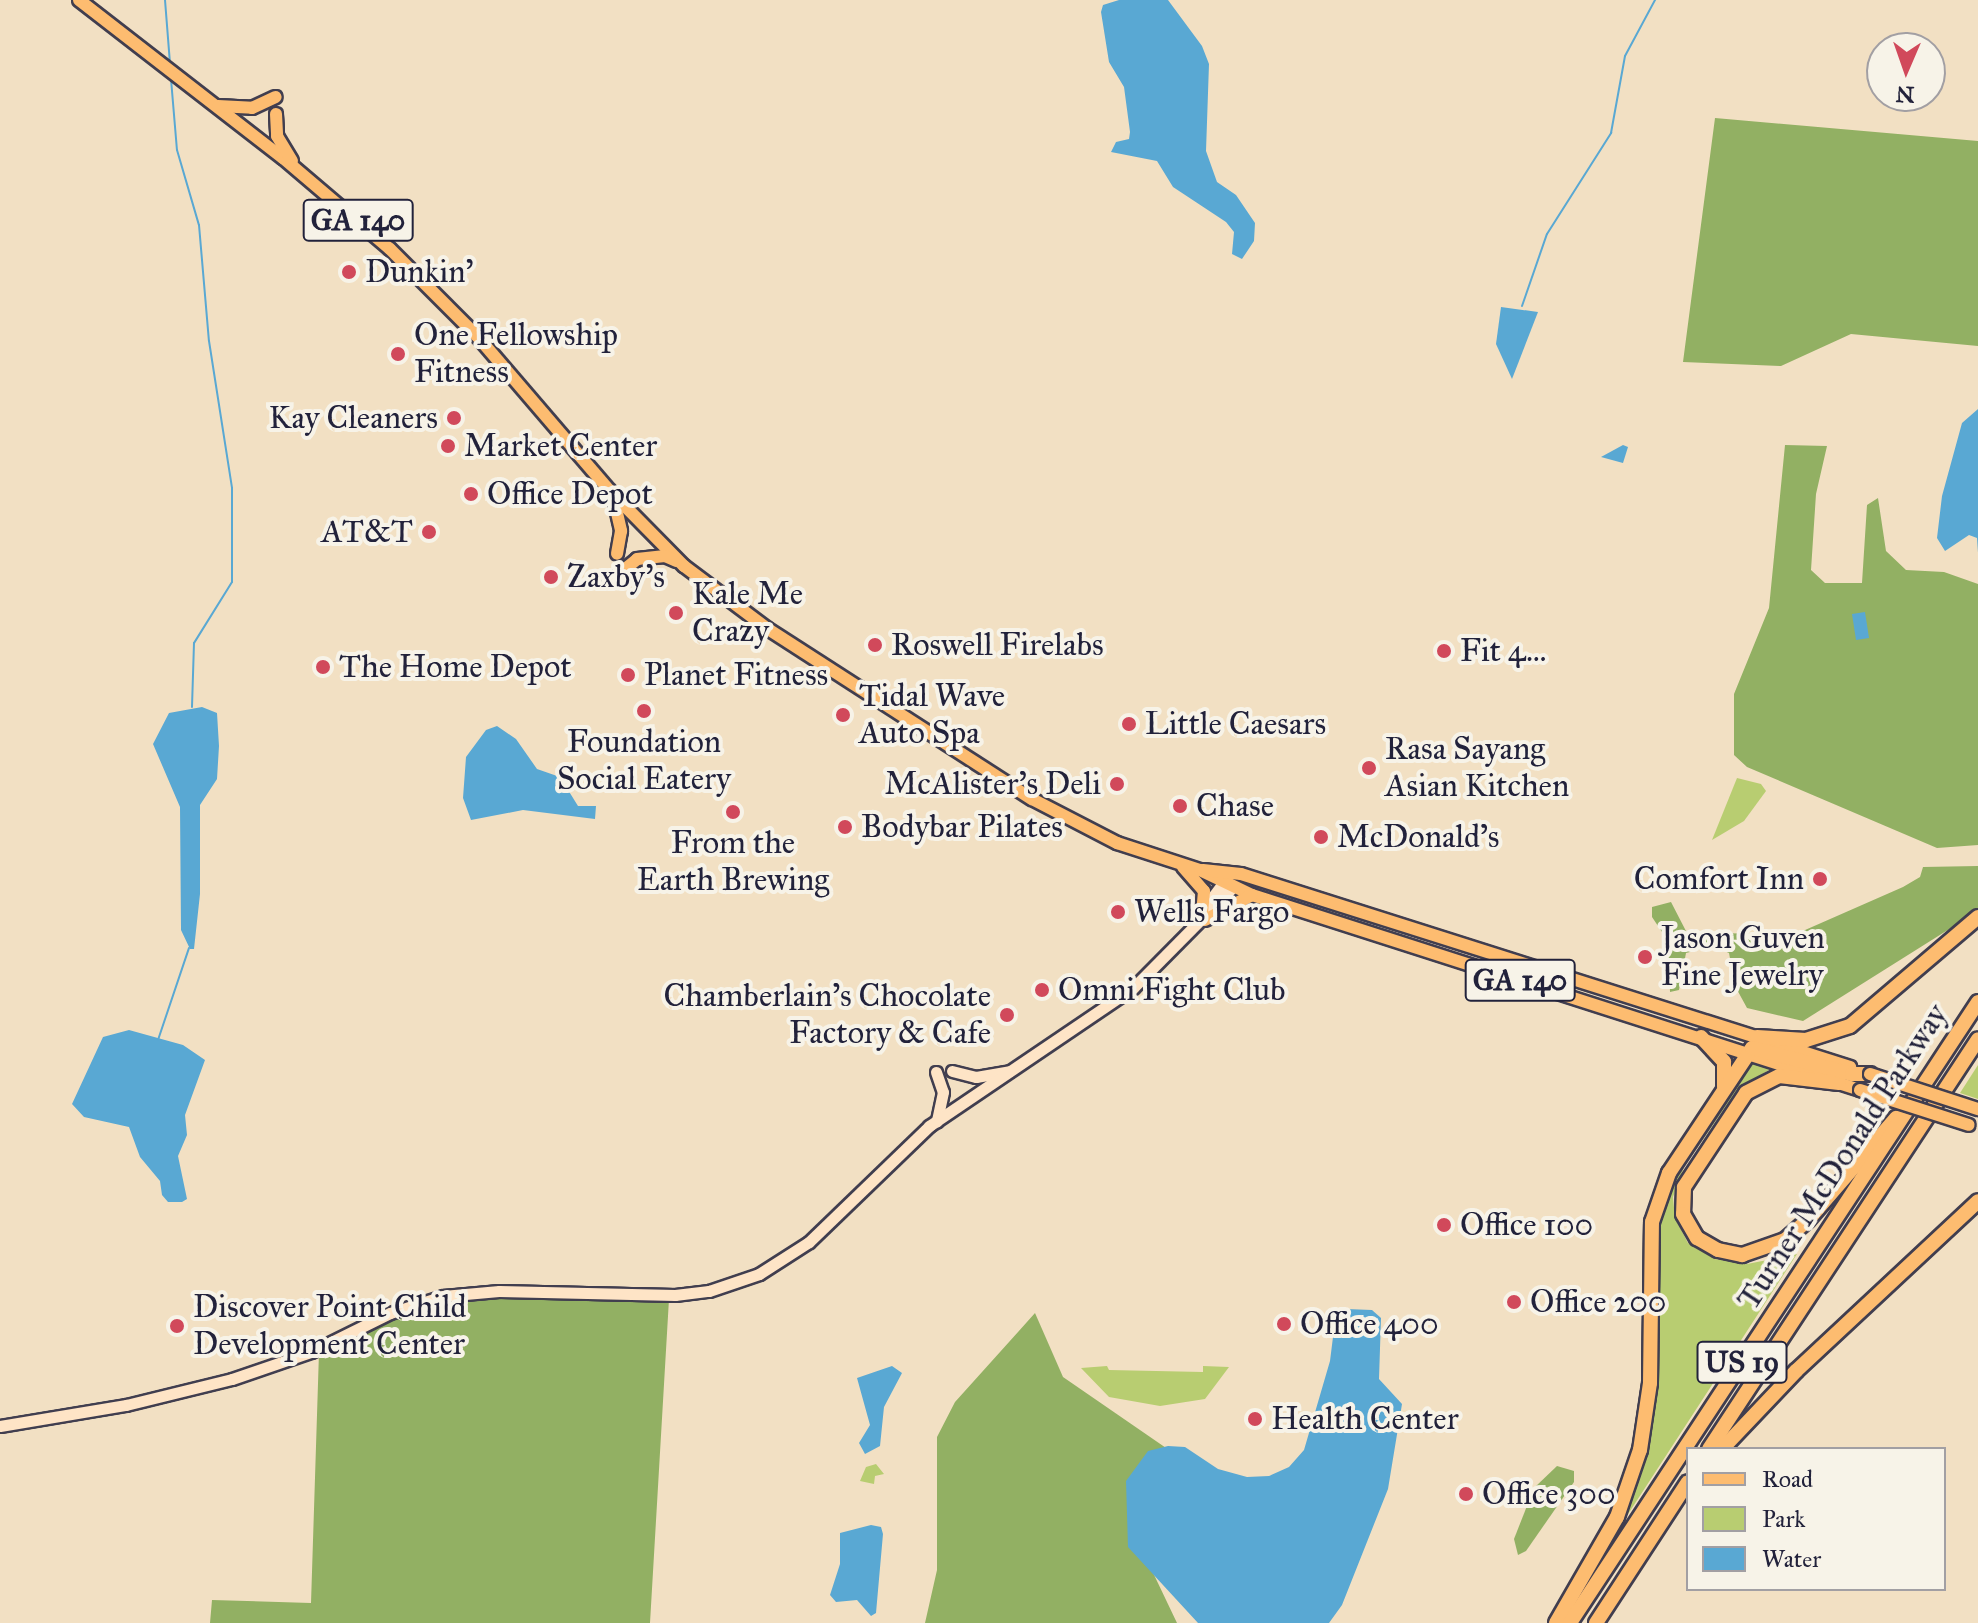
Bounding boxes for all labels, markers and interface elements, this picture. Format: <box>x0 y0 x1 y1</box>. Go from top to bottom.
north arrow <box>1866 32 1946 112</box>
text: N <box>1895 81 1915 108</box>
road number: GA 140 <box>302 194 414 246</box>
place label: Dunkin' <box>365 253 474 291</box>
marker: Dunkin' <box>340 263 358 281</box>
place label: One Fellowship Fitness <box>414 317 618 392</box>
marker: One Fellowship Fitness <box>389 345 407 363</box>
place label: Kay Cleaners <box>269 399 438 437</box>
marker: Kay Cleaners <box>445 409 463 427</box>
place label: Market Center <box>464 427 657 465</box>
marker: Market Center <box>439 437 457 455</box>
place label: Office Depot <box>487 475 653 513</box>
marker: Office Depot <box>462 485 480 503</box>
place label: AT&T <box>321 513 413 551</box>
marker: AT&T <box>420 523 438 541</box>
place label: Zaxby's <box>567 558 665 596</box>
marker: Zaxby's <box>542 568 560 586</box>
place label: Kale Me Crazy <box>692 576 803 651</box>
marker: Kale Me Crazy <box>667 604 685 622</box>
place label: Roswell Firelabs <box>891 626 1104 664</box>
place label: Fit 4... <box>1460 632 1546 670</box>
marker: Roswell Firelabs <box>866 636 884 654</box>
marker: Fit 4... <box>1435 642 1453 660</box>
place label: The Home Depot <box>339 648 572 686</box>
place label: Planet Fitness <box>644 656 828 694</box>
marker: The Home Depot <box>314 658 332 676</box>
marker: Planet Fitness <box>619 666 637 684</box>
place label: Tidal Wave Auto Spa <box>859 678 1005 753</box>
marker: Foundation Social Eatery <box>635 702 653 720</box>
place label: Little Caesars <box>1145 705 1326 743</box>
marker: Tidal Wave Auto Spa <box>834 706 852 724</box>
marker: Little Caesars <box>1120 715 1138 733</box>
place label: Foundation Social Eatery <box>557 724 731 799</box>
place label: Rasa Sayang Asian Kitchen <box>1385 731 1569 806</box>
marker: Rasa Sayang Asian Kitchen <box>1360 759 1378 777</box>
place label: McAlister's Deli <box>885 765 1101 803</box>
marker: McAlister's Deli <box>1108 775 1126 793</box>
place label: Chase <box>1196 787 1274 825</box>
marker: Chase <box>1171 797 1189 815</box>
marker: From the Earth Brewing <box>724 803 742 821</box>
place label: Bodybar Pilates <box>861 808 1063 846</box>
marker: Bodybar Pilates <box>836 818 854 836</box>
place label: McDonald's <box>1337 818 1500 856</box>
place label: From the Earth Brewing <box>637 825 829 900</box>
marker: McDonald's <box>1312 828 1330 846</box>
place label: Comfort Inn <box>1634 860 1804 898</box>
marker: Comfort Inn <box>1811 870 1829 888</box>
place label: Wells Fargo <box>1134 893 1289 931</box>
marker: Wells Fargo <box>1109 903 1127 921</box>
place label: Jason Guven Fine Jewelry <box>1661 920 1825 995</box>
marker: Jason Guven Fine Jewelry <box>1636 948 1654 966</box>
road number: GA 140 <box>1464 954 1576 1006</box>
place label: Omni Fight Club <box>1058 971 1286 1009</box>
place label: Chamberlain's Chocolate Factory & Cafe <box>664 978 991 1053</box>
marker: Omni Fight Club <box>1033 981 1051 999</box>
street label: Turner McDonald Parkway <box>1730 997 1956 1317</box>
marker: Chamberlain's Chocolate Factory & Cafe <box>998 1006 1016 1024</box>
place label: Office 100 <box>1460 1206 1593 1244</box>
marker: Office 100 <box>1435 1216 1453 1234</box>
place label: Office 200 <box>1530 1283 1666 1321</box>
place label: Discover Point Child Development Center <box>193 1289 467 1364</box>
marker: Office 200 <box>1505 1293 1523 1311</box>
place label: Office 400 <box>1300 1305 1439 1343</box>
marker: Office 400 <box>1275 1315 1293 1333</box>
marker: Discover Point Child Development Center <box>168 1317 186 1335</box>
road number: US 19 <box>1696 1336 1788 1388</box>
place label: Health Center <box>1271 1400 1459 1438</box>
marker: Health Center <box>1246 1410 1264 1428</box>
legend <box>1686 1447 1946 1591</box>
text: Road <box>1762 1464 1813 1494</box>
place label: Office 300 <box>1482 1475 1616 1513</box>
marker: Office 300 <box>1457 1485 1475 1503</box>
text: Park <box>1762 1504 1805 1534</box>
text: Water <box>1762 1544 1821 1574</box>

